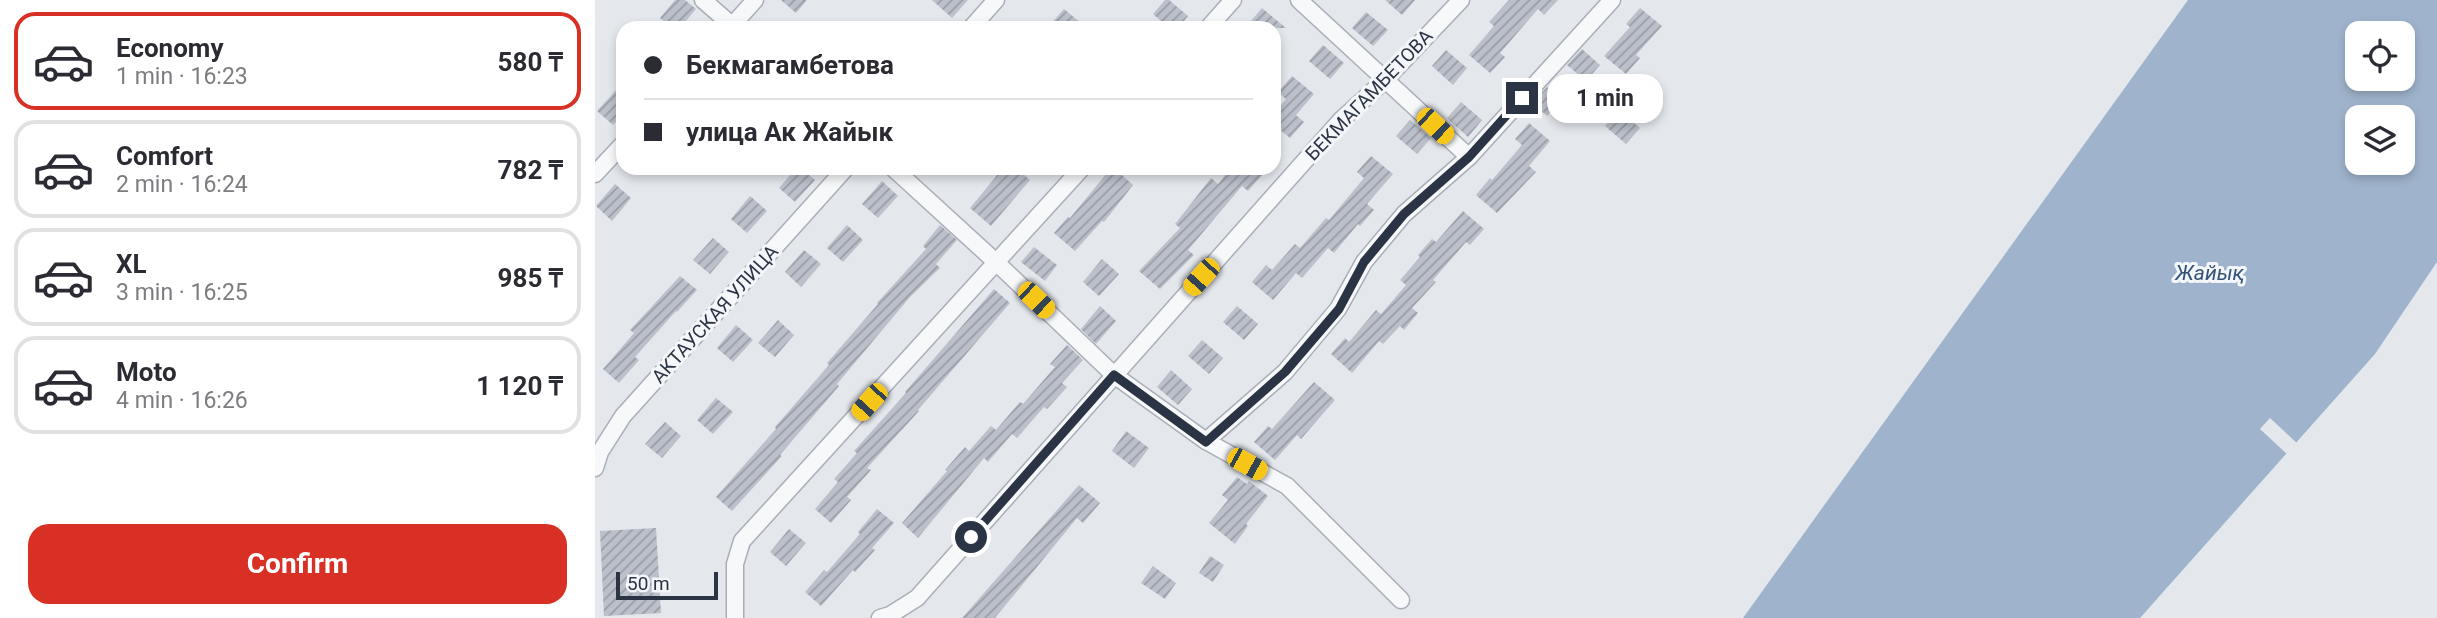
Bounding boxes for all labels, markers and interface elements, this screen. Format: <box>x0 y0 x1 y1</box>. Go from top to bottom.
map controls <box>2345 21 2415 175</box>
button: locate <box>2345 21 2415 91</box>
street label: БЕКМАГАМБЕТОВА <box>1301 24 1438 165</box>
icon: car <box>32 30 95 93</box>
text: Economy <box>116 33 223 63</box>
text: 580 ₸ <box>498 47 563 77</box>
text: Бекмагамбетова <box>686 50 894 80</box>
text: 1 min · 16:23 <box>116 63 248 90</box>
callout: 1 min <box>1546 74 1662 122</box>
route end <box>1506 82 1538 114</box>
text: 1 min <box>1576 85 1634 112</box>
car <box>1413 104 1458 148</box>
button: layers <box>2345 105 2415 175</box>
text: улица Ак Жайык <box>686 117 893 147</box>
icon: car <box>32 138 95 201</box>
text: Comfort <box>116 141 213 171</box>
text: 782 ₸ <box>498 155 563 185</box>
text: 2 min · 16:24 <box>116 171 248 198</box>
street label: АКТАУСКАЯ УЛИЦА <box>647 240 784 388</box>
icon: car <box>32 246 95 309</box>
text: XL <box>116 249 147 279</box>
car <box>1180 254 1223 300</box>
water label: Жайық <box>2174 261 2245 285</box>
text: 985 ₸ <box>498 263 563 293</box>
car <box>1014 278 1059 322</box>
text: 3 min · 16:25 <box>116 279 248 306</box>
icon: car <box>32 354 95 417</box>
text: Moto <box>116 357 177 387</box>
text: 1 120 ₸ <box>476 371 563 401</box>
car <box>848 379 891 425</box>
text: 4 min · 16:26 <box>116 387 248 414</box>
car <box>1224 445 1271 483</box>
route start <box>955 521 987 553</box>
button: Confirm <box>28 524 567 604</box>
scale bar <box>616 569 717 601</box>
text: 50 m <box>627 572 670 595</box>

